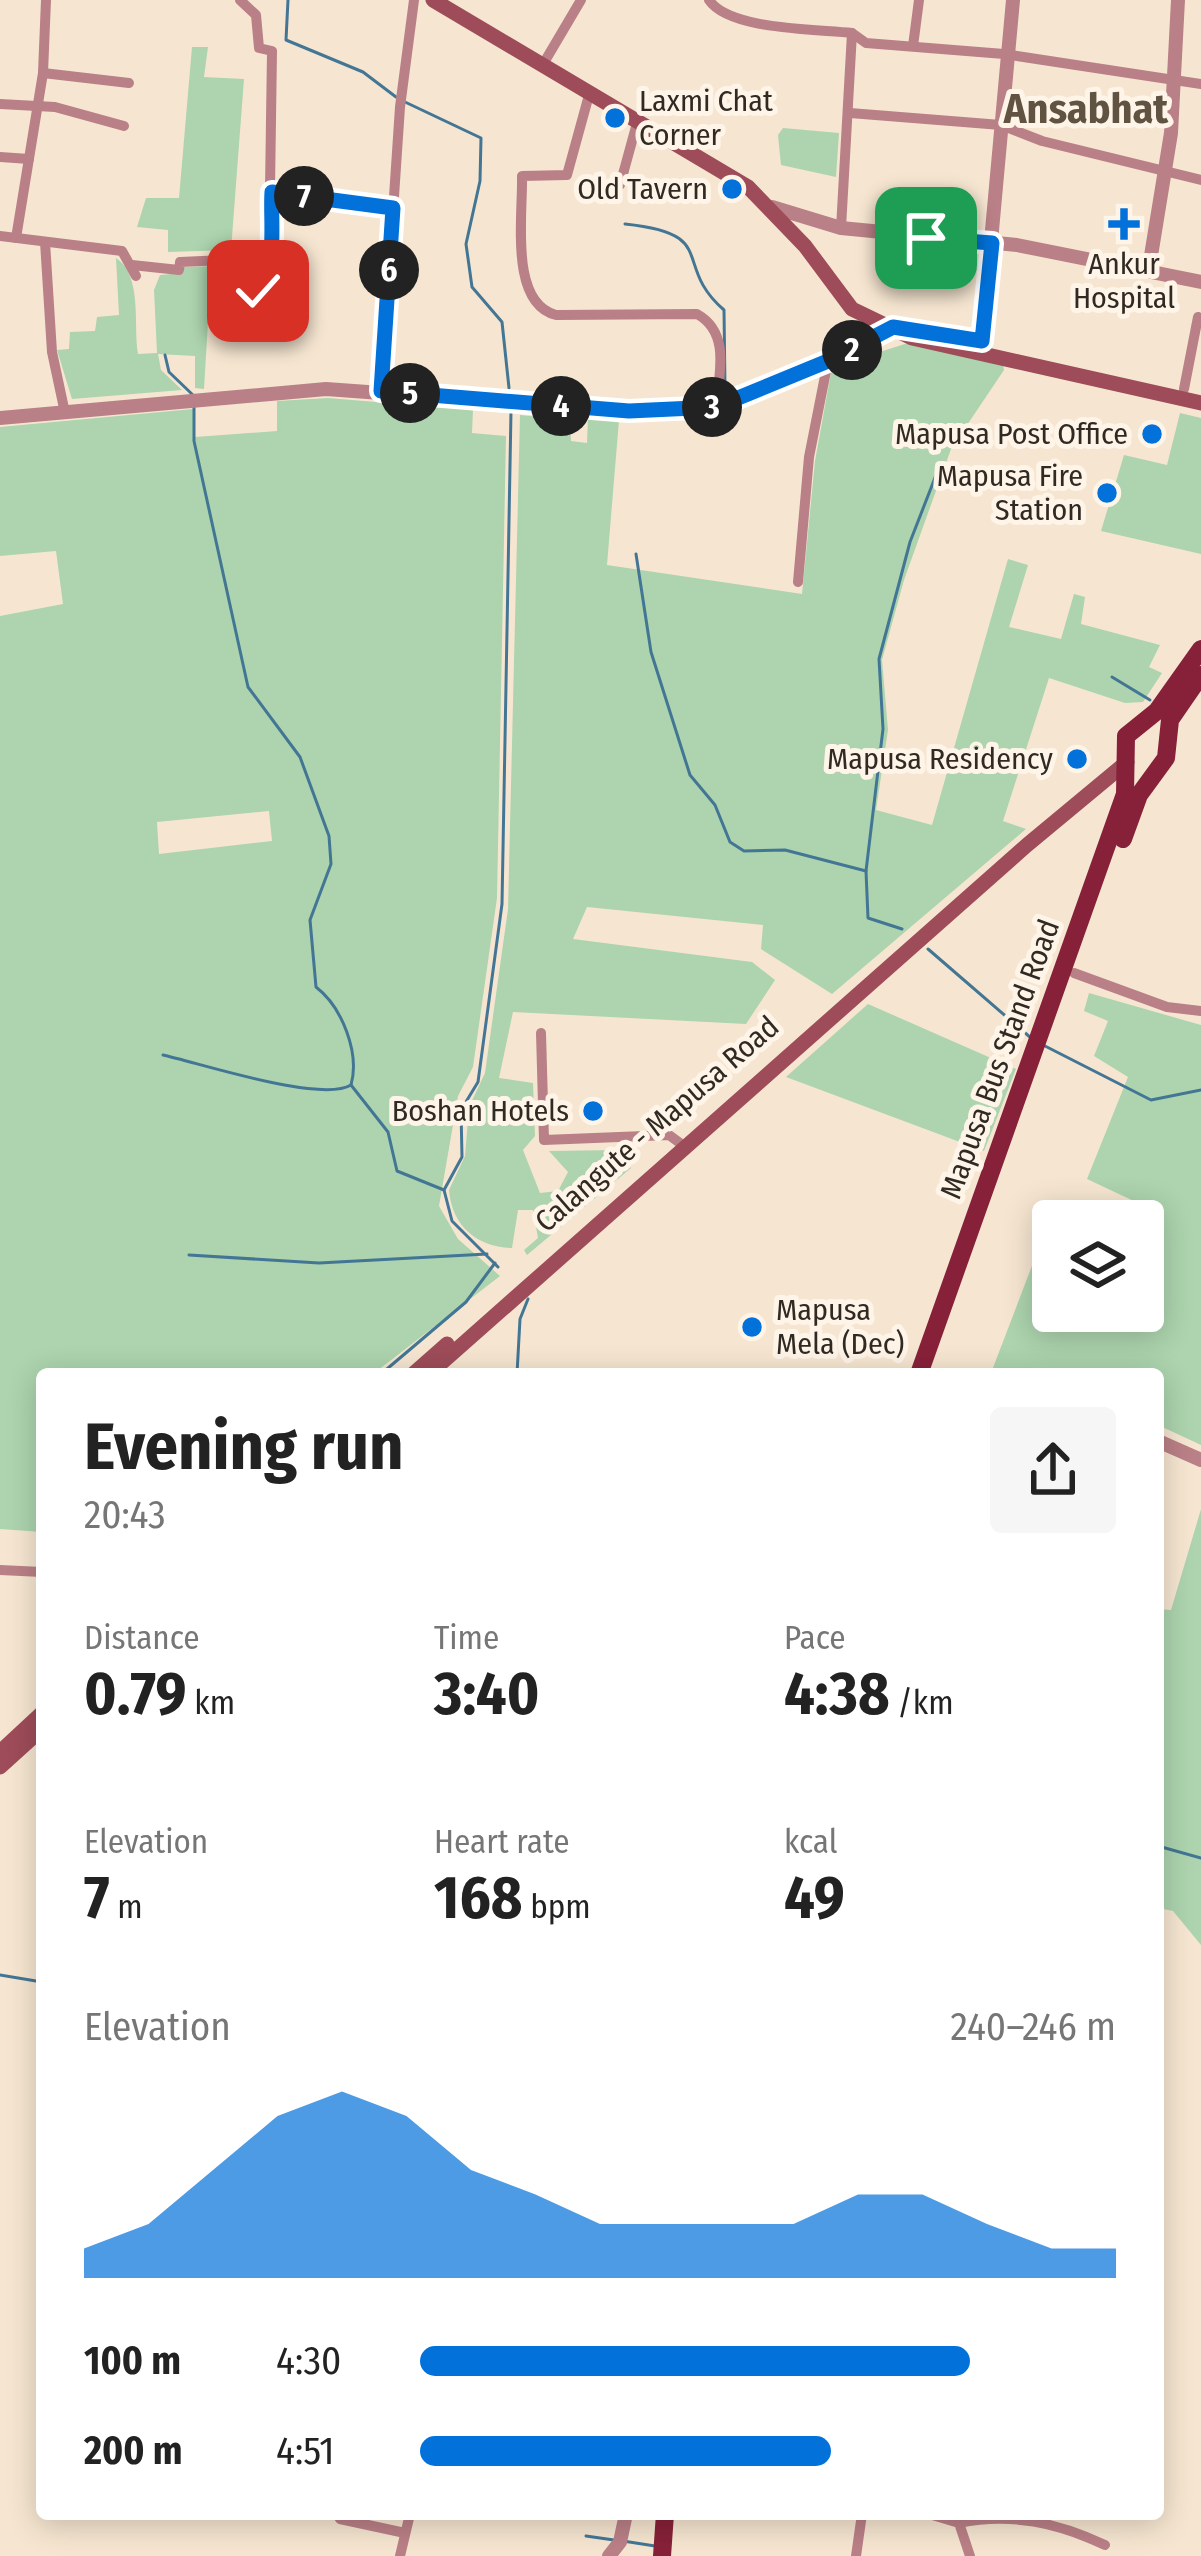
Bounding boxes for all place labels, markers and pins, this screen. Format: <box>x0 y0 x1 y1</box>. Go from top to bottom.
place label: Laxmi Chat Corner <box>639 83 773 153</box>
marker: Laxmi Chat Corner <box>602 105 628 131</box>
pin: 7 <box>274 166 334 226</box>
place label: Old Tavern <box>577 171 708 207</box>
marker: Old Tavern <box>719 176 745 202</box>
pin <box>875 187 977 289</box>
marker: Ankur Hospital <box>1108 208 1140 240</box>
pin <box>207 240 309 342</box>
pin: 6 <box>359 240 419 300</box>
place label: Ankur Hospital <box>1073 246 1175 316</box>
pin: 2 <box>822 320 882 380</box>
pin: 5 <box>380 363 440 423</box>
pin: 4 <box>531 376 591 436</box>
pin: 3 <box>682 377 742 437</box>
place label: Mapusa Post Office <box>895 416 1128 452</box>
marker: Mapusa Post Office <box>1139 421 1165 447</box>
place label: Mapusa Fire Station <box>937 458 1083 528</box>
marker: Mapusa Fire Station <box>1094 480 1120 506</box>
place label: Mapusa Residency <box>827 741 1054 777</box>
marker: Mapusa Residency <box>1064 746 1090 772</box>
place label: Boshan Hotels <box>392 1093 569 1129</box>
marker: Boshan Hotels <box>580 1098 606 1124</box>
place label: Mapusa Mela (Dec) <box>776 1292 904 1362</box>
marker: Mapusa Mela (Dec) <box>739 1314 765 1340</box>

